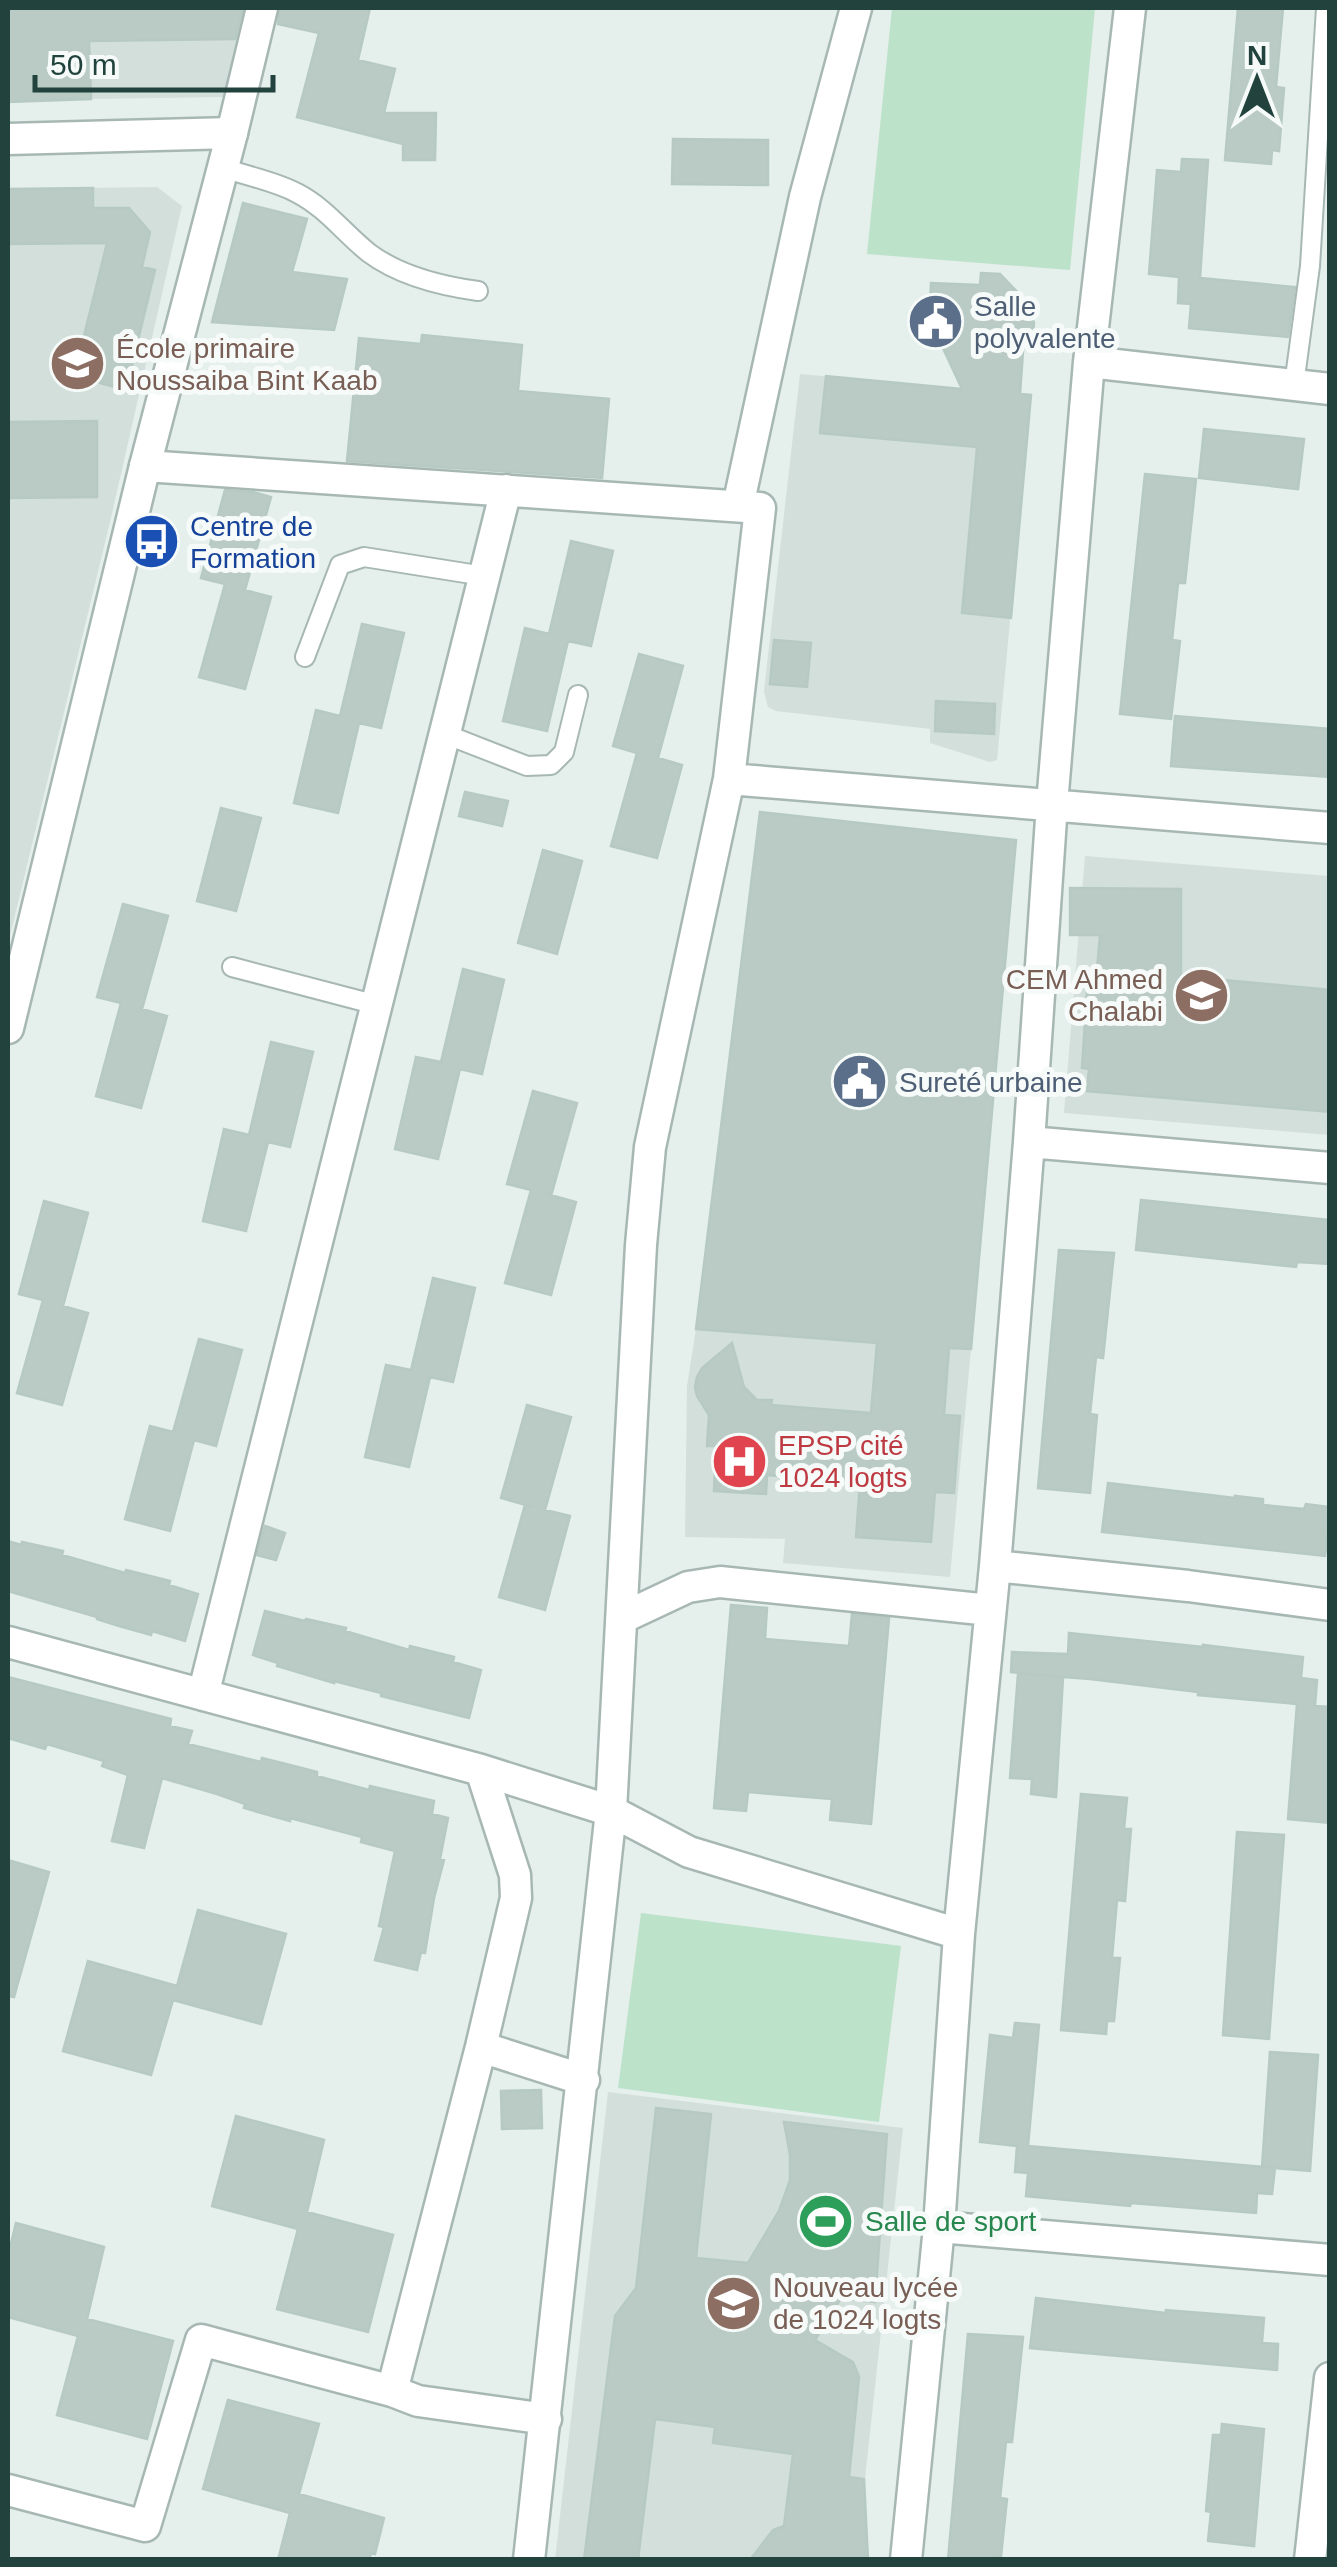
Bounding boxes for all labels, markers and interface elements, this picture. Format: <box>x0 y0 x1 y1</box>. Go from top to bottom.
scale bar <box>35 30 272 92</box>
north arrow <box>1207 30 1307 130</box>
text: N <box>1247 40 1267 71</box>
text: 50 m <box>50 48 117 81</box>
place label: Salle polyvalente <box>974 291 1116 354</box>
public building icon: Salle polyvalente <box>905 292 965 352</box>
place label: École primaire Noussaiba Bint Kaab <box>116 333 378 396</box>
school or university icon: École primaire Noussaiba Bint Kaab <box>47 334 107 394</box>
place label: Centre de Formation <box>190 511 316 574</box>
bus stop icon: Centre de Formation <box>121 512 181 572</box>
place label: CEM Ahmed Chalabi <box>1006 964 1163 1027</box>
school or university icon: CEM Ahmed Chalabi <box>1172 965 1232 1025</box>
public building icon: Sureté urbaine <box>830 1052 890 1112</box>
place label: Sureté urbaine <box>899 1067 1083 1098</box>
place label: EPSP cité 1024 logts <box>778 1430 907 1493</box>
hospital icon: EPSP cité 1024 logts <box>709 1431 769 1491</box>
sports icon: Salle de sport <box>796 2191 856 2251</box>
place label: Salle de sport <box>865 2206 1036 2237</box>
place label: Nouveau lycée de 1024 logts <box>773 2272 958 2335</box>
school or university icon: Nouveau lycée de 1024 logts <box>704 2273 764 2333</box>

